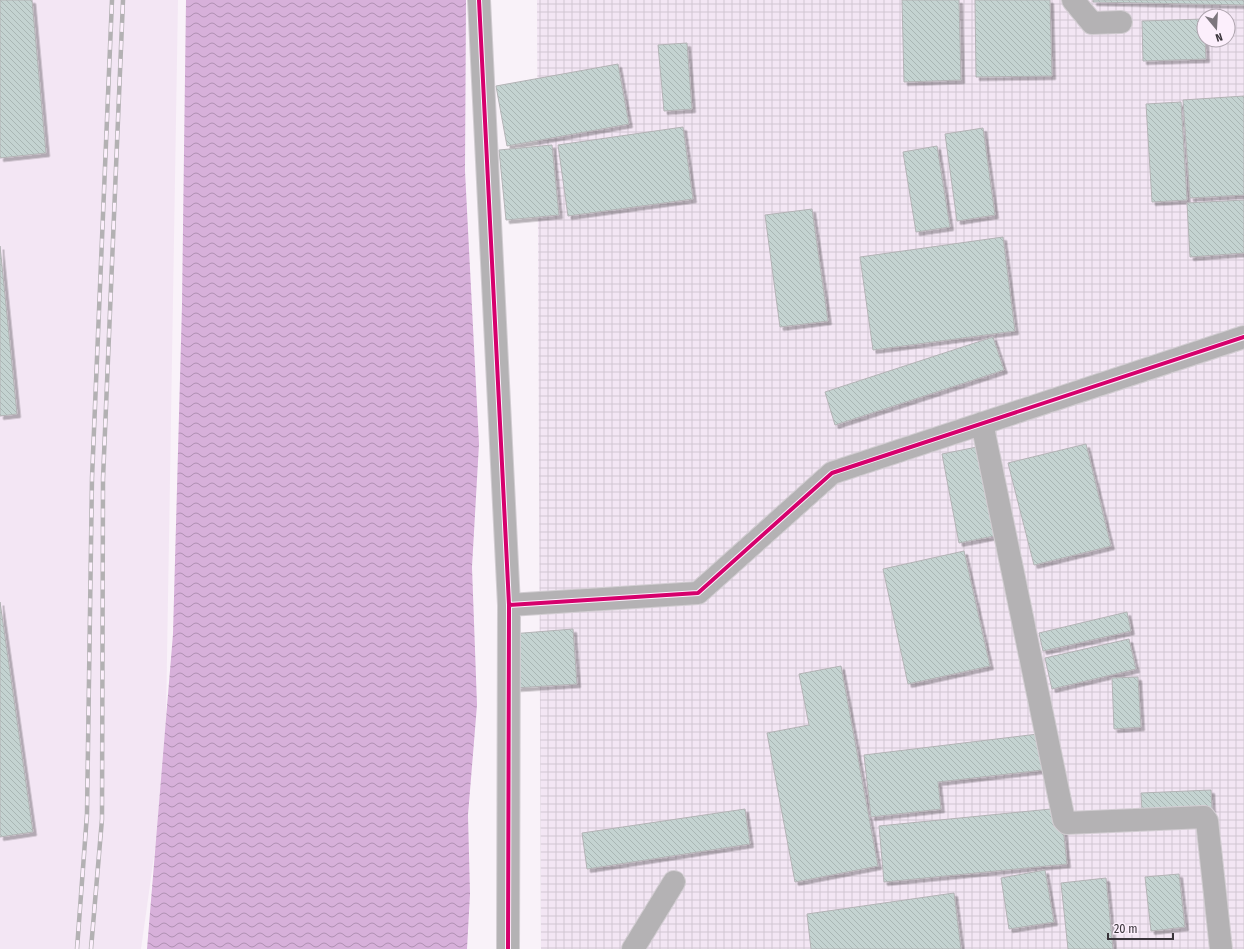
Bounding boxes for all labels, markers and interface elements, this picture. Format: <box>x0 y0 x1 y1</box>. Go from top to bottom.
north arrow <box>1196 8 1236 48</box>
text: N <box>1214 30 1224 44</box>
scale bar <box>1108 915 1173 941</box>
text: 20 m <box>1114 922 1138 936</box>

